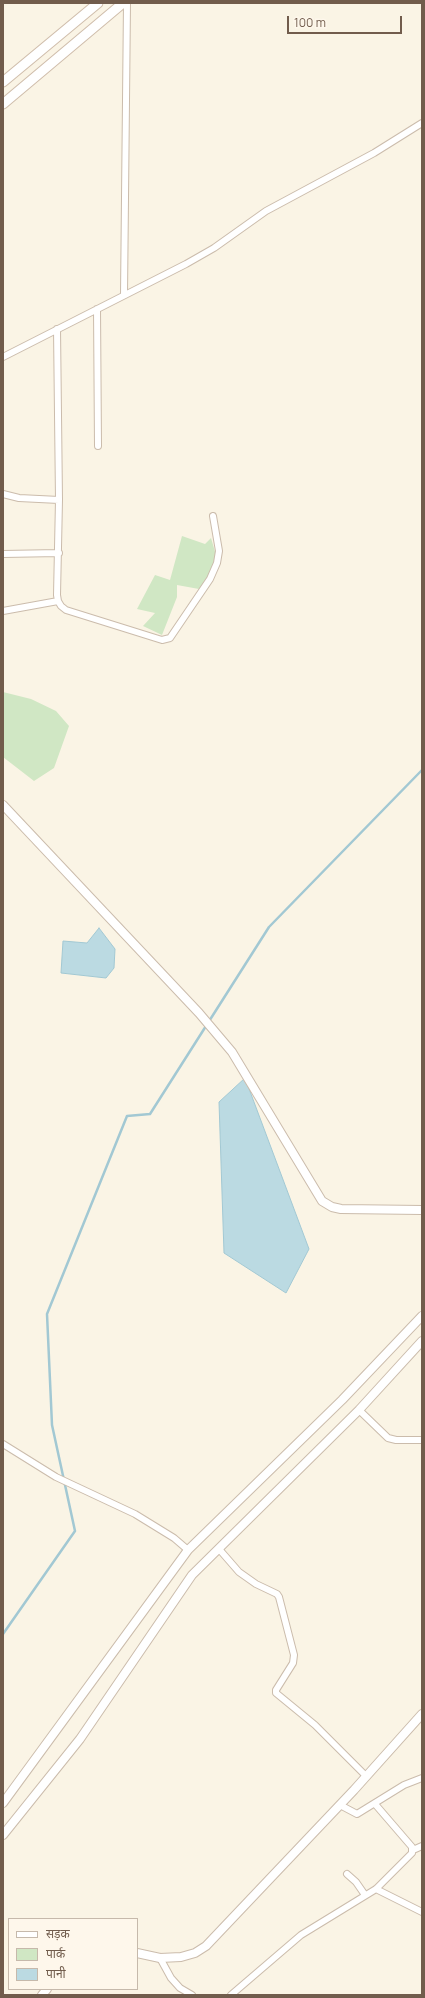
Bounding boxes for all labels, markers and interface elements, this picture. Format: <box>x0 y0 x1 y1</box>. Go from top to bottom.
scale bar <box>289 8 404 34</box>
text: 100 m <box>294 14 326 31</box>
legend <box>8 1918 138 1990</box>
text: सड़क <box>46 1925 70 1942</box>
text: पार्क <box>46 1945 65 1962</box>
text: पानी <box>46 1965 66 1982</box>

